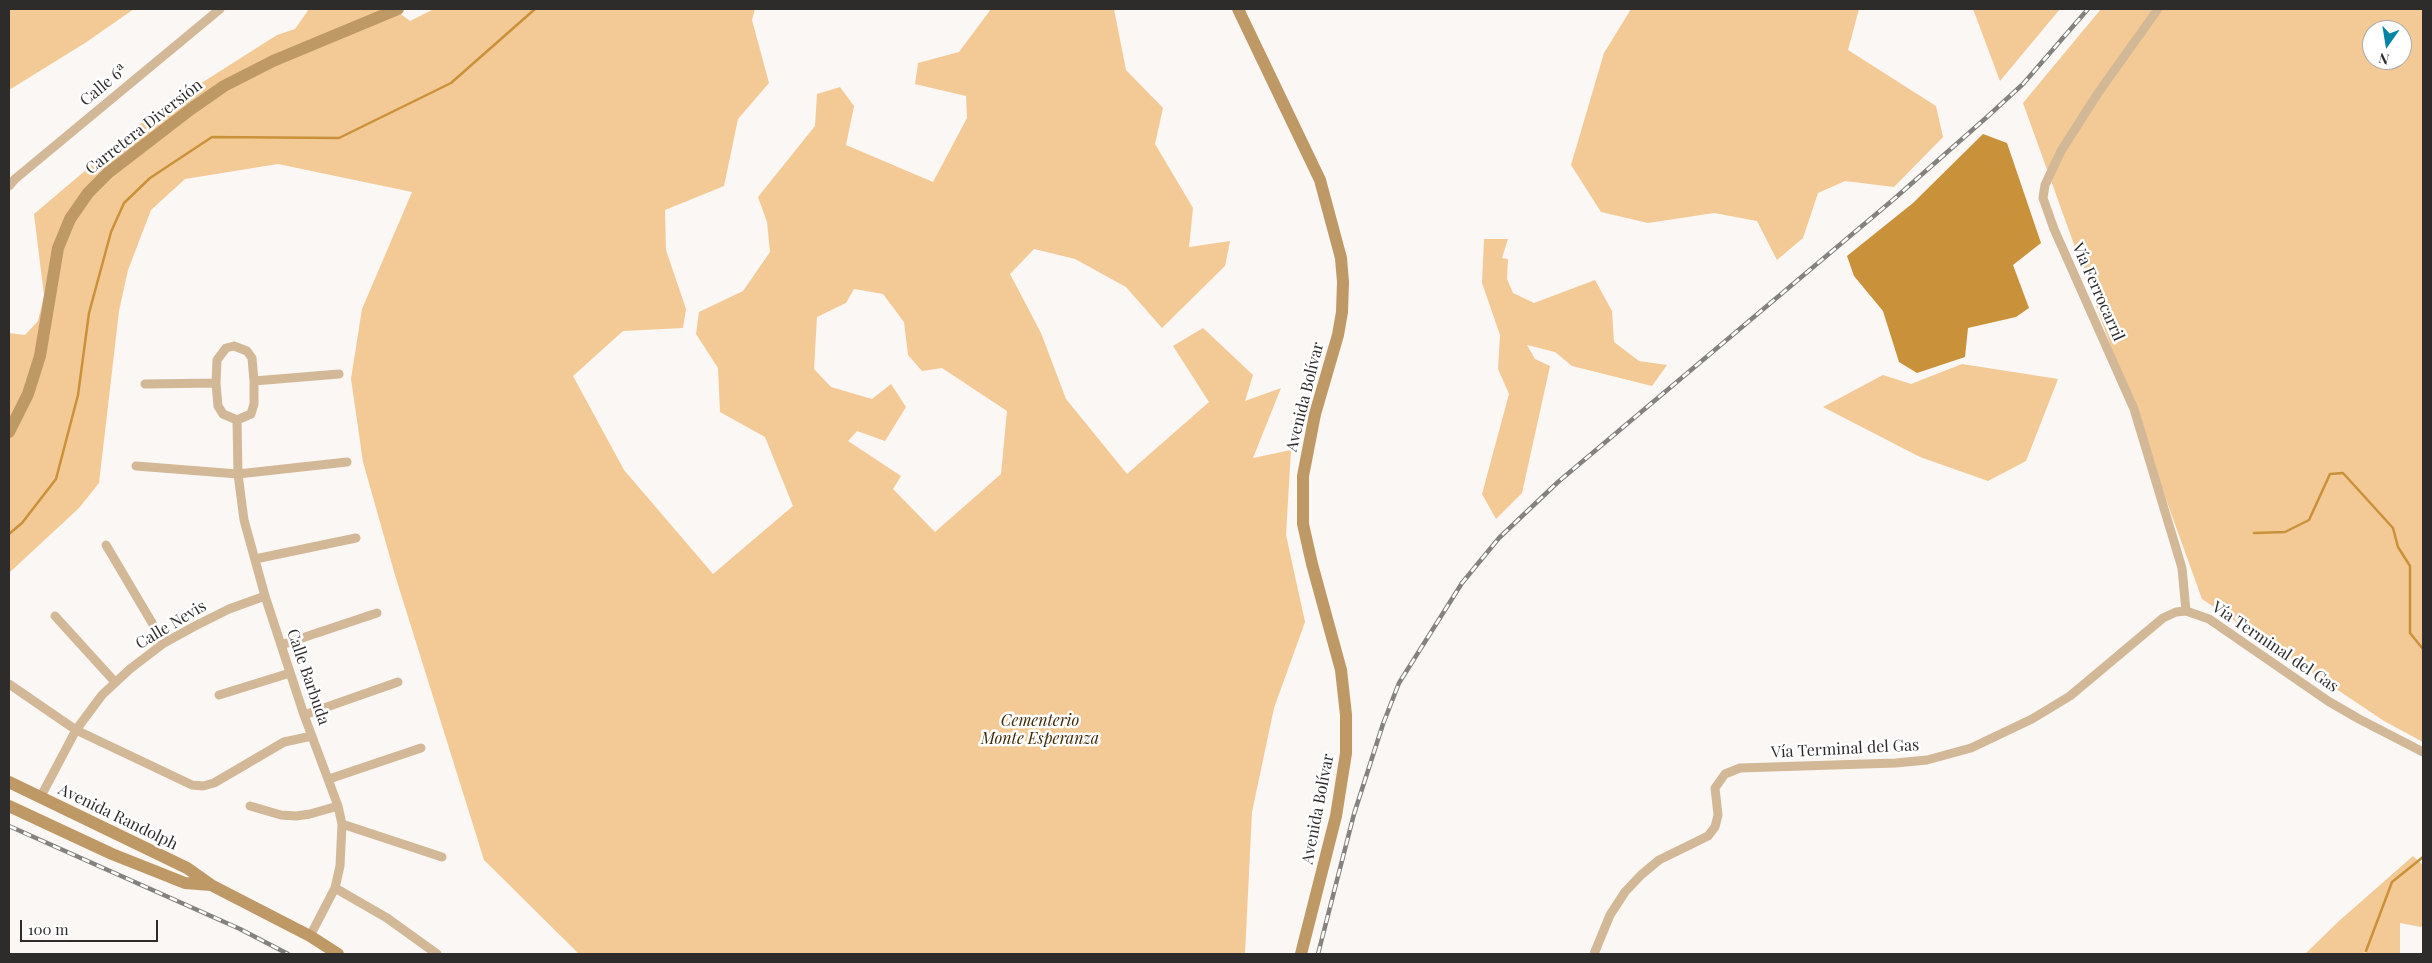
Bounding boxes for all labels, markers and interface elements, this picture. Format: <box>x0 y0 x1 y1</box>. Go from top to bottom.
north arrow <box>2362 20 2412 70</box>
text: N <box>2377 49 2391 70</box>
street label: Calle 6ª <box>76 60 132 110</box>
street label: Carretera Diversión <box>82 75 206 179</box>
street label: Vía Ferrocarril <box>2068 240 2128 344</box>
street label: Avenida Bolívar <box>1282 340 1328 454</box>
street label: Calle Nevis <box>132 596 210 654</box>
street label: Vía Terminal del Gas <box>2208 598 2342 696</box>
street label: Calle Barbuda <box>283 626 333 728</box>
park label: Cementerio Monte Esperanza <box>981 711 1099 749</box>
street label: Vía Terminal del Gas <box>1770 736 1920 762</box>
street label: Avenida Bolívar <box>1298 752 1338 866</box>
street label: Avenida Randolph <box>55 780 181 854</box>
scale bar <box>22 910 160 942</box>
text: 100 m <box>28 919 69 939</box>

